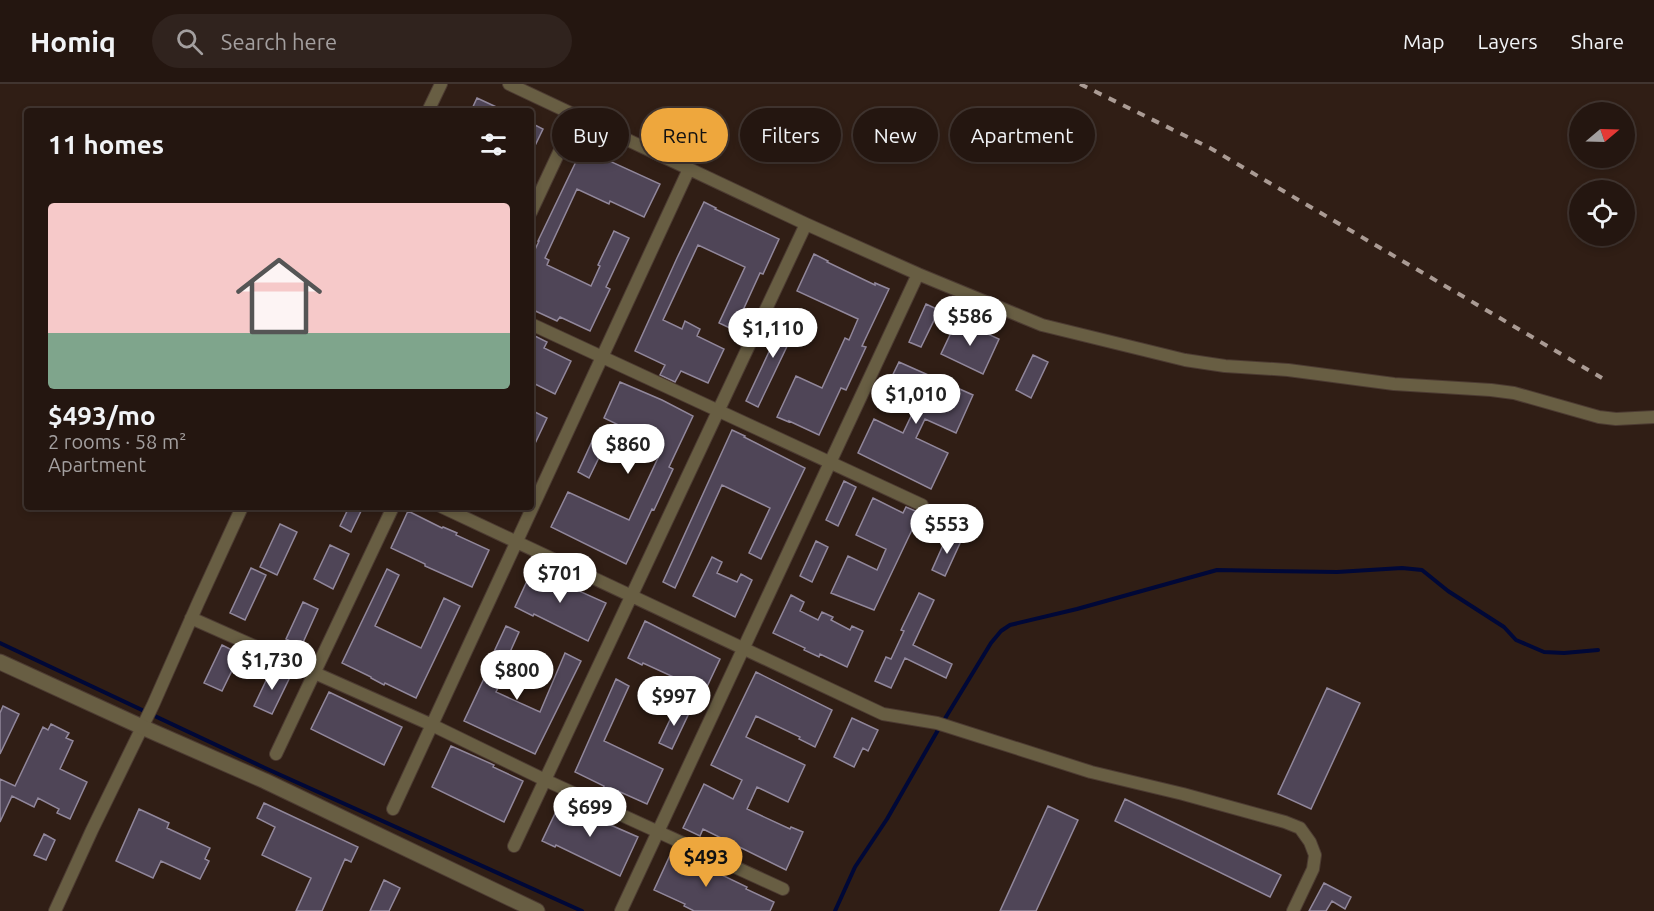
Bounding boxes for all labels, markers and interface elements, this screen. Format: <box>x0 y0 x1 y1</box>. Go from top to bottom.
search box <box>152 14 572 68</box>
icon: search <box>173 25 206 58</box>
text: Homiq <box>30 26 116 57</box>
text: Search here <box>221 29 337 54</box>
text: Map <box>1403 29 1444 53</box>
text: Layers <box>1477 29 1538 53</box>
text: Share <box>1571 29 1624 53</box>
north arrow <box>1569 102 1635 168</box>
map controls <box>1569 102 1635 246</box>
chip: Buy <box>552 108 629 162</box>
chip: Rent <box>641 108 728 162</box>
chip: Filters <box>740 108 841 162</box>
chip: New <box>853 108 938 162</box>
chip: Apartment <box>950 108 1095 162</box>
icon: filters <box>477 128 510 161</box>
text: 11 homes <box>48 130 164 159</box>
button: locate <box>1569 180 1635 246</box>
icon: home <box>225 242 333 350</box>
pin: $586 <box>934 296 1006 347</box>
text: $586 <box>947 304 993 327</box>
pin: $1,110 <box>724 308 822 359</box>
text: $1,110 <box>742 316 804 339</box>
pin: $1,010 <box>867 374 965 425</box>
text: $1,010 <box>885 382 947 405</box>
text: $493/mo <box>48 401 156 430</box>
pin: $860 <box>592 424 664 475</box>
text: 2 rooms · 58 m² <box>48 430 186 453</box>
text: $860 <box>605 432 651 455</box>
text: Apartment <box>48 453 146 476</box>
pin: $553 <box>911 504 983 555</box>
text: $553 <box>924 512 970 535</box>
pin: $701 <box>524 553 596 604</box>
text: $701 <box>537 561 583 584</box>
pin: $1,730 <box>223 640 321 691</box>
text: $1,730 <box>241 648 303 671</box>
pin: $800 <box>481 650 553 701</box>
text: $800 <box>494 658 540 681</box>
pin: $997 <box>638 676 710 727</box>
text: $997 <box>651 684 697 707</box>
pin: $699 <box>554 787 626 838</box>
text: $699 <box>567 795 613 818</box>
pin: $493 <box>670 837 742 888</box>
text: $493 <box>683 845 729 868</box>

